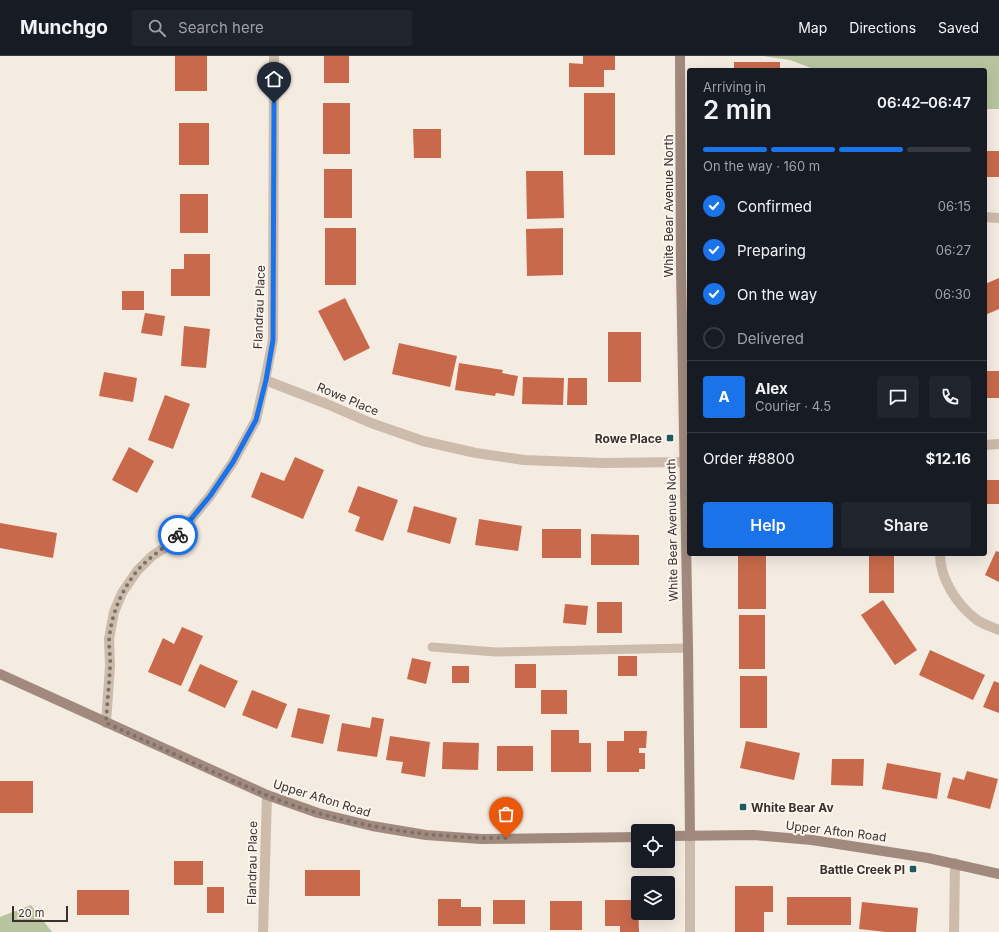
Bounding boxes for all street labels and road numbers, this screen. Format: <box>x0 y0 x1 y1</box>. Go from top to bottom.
street label: White Bear Avenue North <box>661 134 676 278</box>
street label: Flandrau Place <box>250 265 268 349</box>
street label: Rowe Place <box>315 379 381 419</box>
street label: White Bear Avenue North <box>663 458 681 602</box>
street label: Upper Afton Road <box>271 776 373 820</box>
street label: Upper Afton Road <box>785 817 887 845</box>
street label: Flandrau Place <box>244 821 260 905</box>

